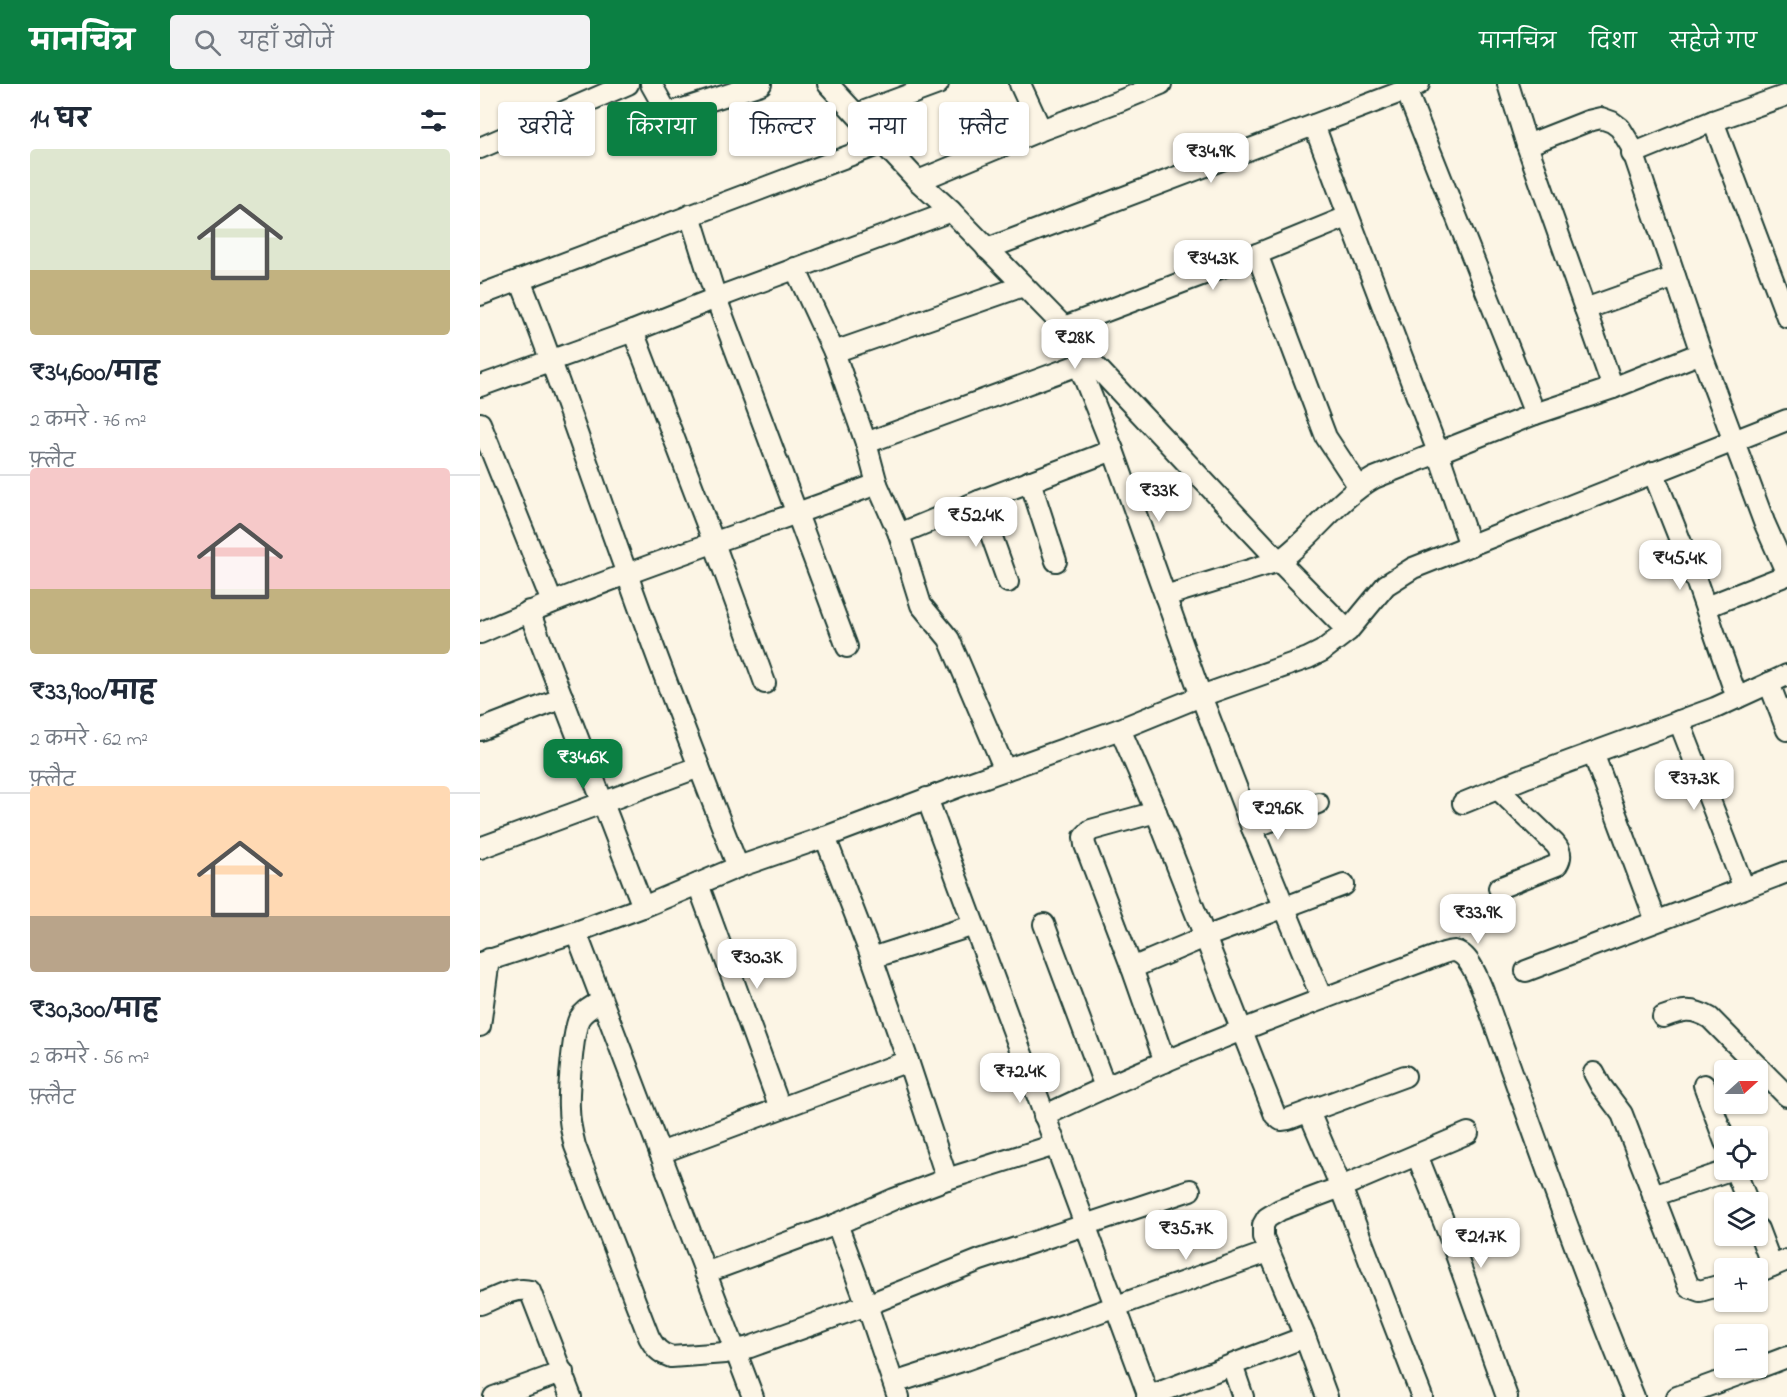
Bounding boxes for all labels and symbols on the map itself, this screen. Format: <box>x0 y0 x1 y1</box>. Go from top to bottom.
pin: ₹34.9K <box>1162 133 1260 184</box>
pin: ₹34.3K <box>1164 240 1262 291</box>
pin: ₹28K <box>1039 319 1111 370</box>
pin: ₹33K <box>1123 472 1195 523</box>
pin: ₹52.4K <box>927 497 1025 548</box>
pin: ₹45.4K <box>1631 540 1729 591</box>
pin: ₹34.6K <box>534 739 632 790</box>
pin: ₹37.3K <box>1645 760 1743 811</box>
pin: ₹29.6K <box>1229 790 1327 841</box>
pin: ₹33.9K <box>1429 894 1527 945</box>
pin: ₹30.3K <box>708 939 806 990</box>
pin: ₹72.4K <box>971 1053 1069 1104</box>
north arrow <box>1714 1060 1768 1114</box>
pin: ₹35.7K <box>1137 1210 1235 1261</box>
pin: ₹21.7K <box>1432 1218 1530 1269</box>

